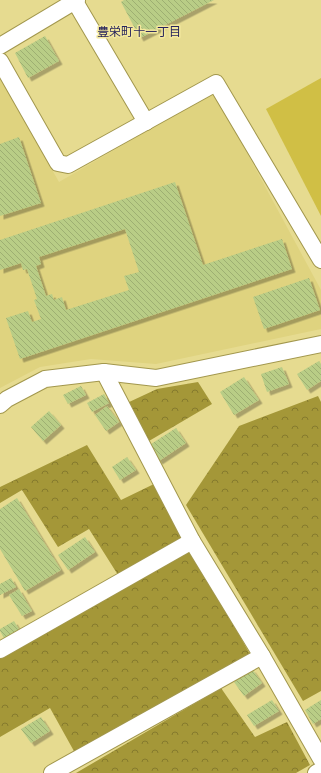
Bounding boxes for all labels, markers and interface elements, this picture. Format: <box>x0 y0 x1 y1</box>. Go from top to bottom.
district label: 豊栄町十一丁目 <box>97 23 181 41</box>

